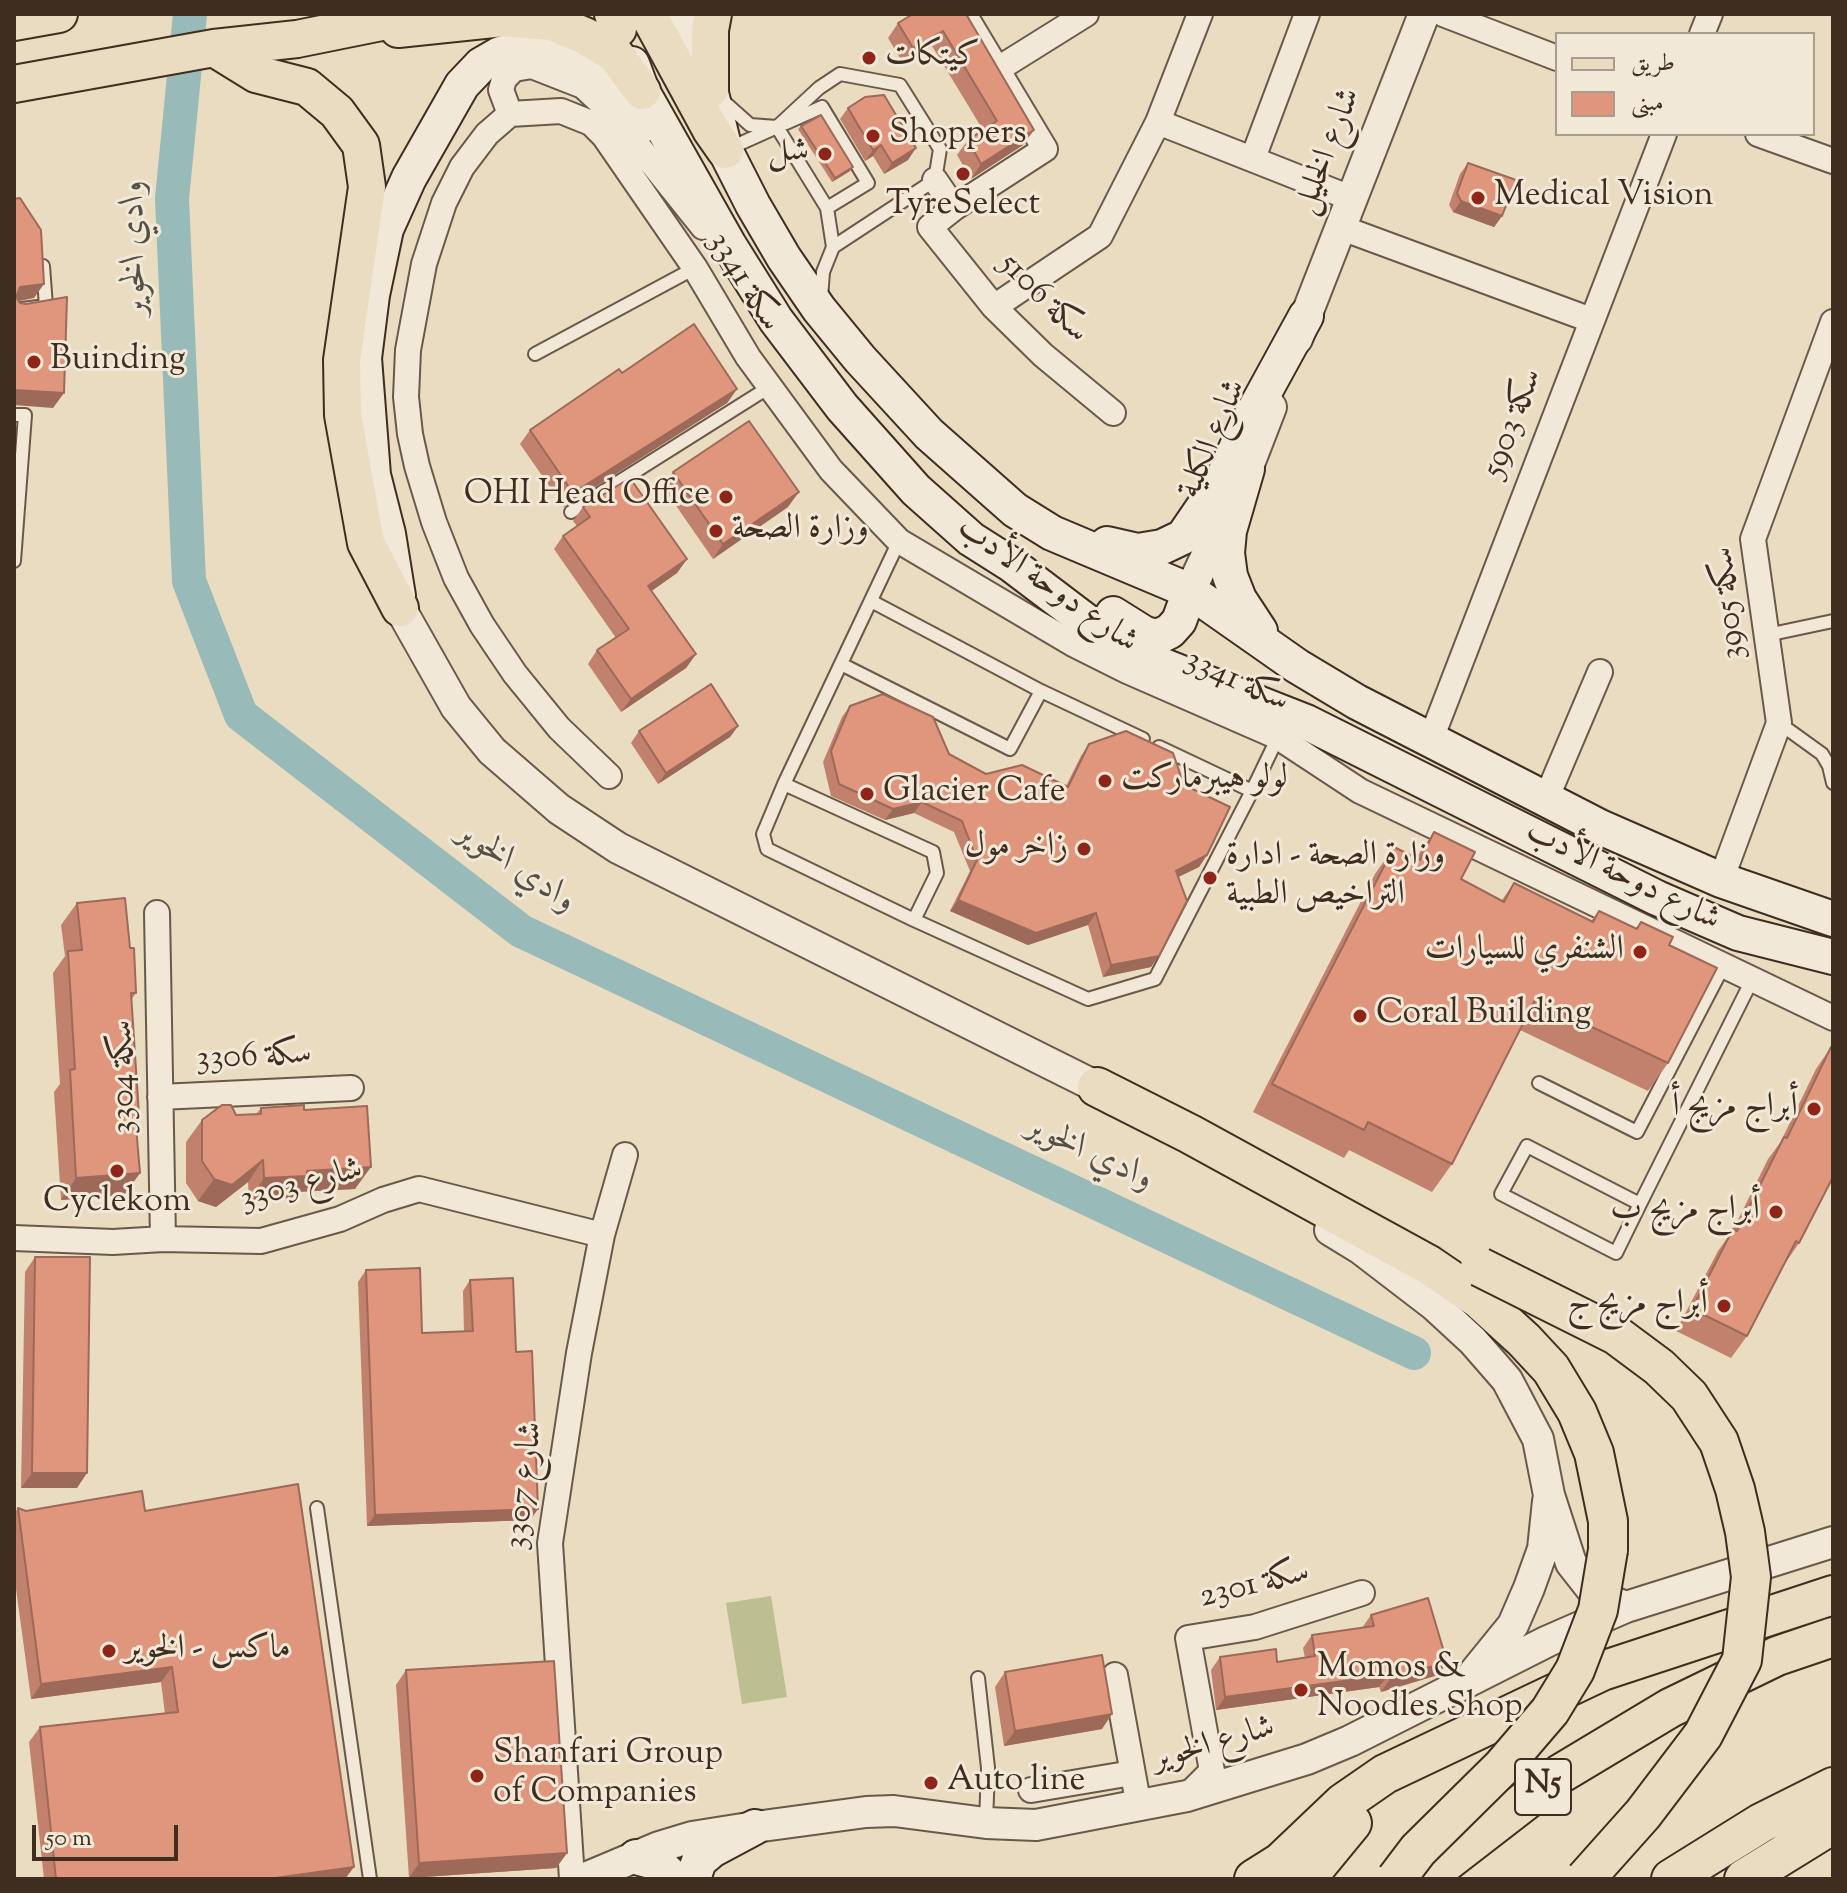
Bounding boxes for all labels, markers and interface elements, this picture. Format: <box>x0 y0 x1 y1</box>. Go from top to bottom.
legend <box>1555 32 1815 136</box>
place label: كيتكات <box>885 38 980 78</box>
text: طريق <box>1631 47 1675 81</box>
marker: كيتكات <box>860 49 878 67</box>
street label: شارع الخليل <box>1287 83 1373 221</box>
text: مبنى <box>1631 87 1664 121</box>
place label: Shoppers <box>889 116 1026 156</box>
marker: Shoppers <box>864 127 882 145</box>
place label: شل <box>768 134 809 174</box>
marker: شل <box>816 145 834 163</box>
marker: TyreSelect <box>954 165 972 183</box>
place label: Medical Vision <box>1494 178 1714 218</box>
water label: وادي الخوير <box>114 179 160 317</box>
place label: TyreSelect <box>886 187 1040 227</box>
marker: Medical Vision <box>1469 189 1487 207</box>
street label: سكة 3341 <box>696 226 788 340</box>
street label: سكة 5106 <box>988 246 1096 354</box>
place label: Buinding <box>50 342 186 382</box>
marker: Buinding <box>25 353 43 371</box>
street label: سكة 5903 <box>1476 364 1554 484</box>
street label: شارع الكلية <box>1172 374 1258 506</box>
place label: OHI Head Office <box>464 477 710 517</box>
marker: OHI Head Office <box>717 488 735 506</box>
street label: شارع دوحة الأدب <box>948 510 1144 664</box>
place label: وزارة الصحة <box>732 511 869 551</box>
marker: وزارة الصحة <box>707 522 725 540</box>
street label: سكة 3905 <box>1705 545 1757 661</box>
street label: سكة 3341 <box>1178 642 1294 724</box>
place label: لولو هيبرماركت <box>1121 761 1288 801</box>
marker: لولو هيبرماركت <box>1096 772 1114 790</box>
place label: Glacier Cafe <box>883 774 1066 814</box>
marker: Glacier Cafe <box>858 785 876 803</box>
water label: وادي الخوير <box>446 813 584 925</box>
street label: شارع دوحة الأدب <box>1518 813 1726 943</box>
place label: زاخر مول <box>965 829 1068 869</box>
place label: وزارة الصحة - ادارة التراخيص الطبية <box>1226 838 1445 918</box>
marker: زاخر مول <box>1075 840 1093 858</box>
marker: وزارة الصحة - ادارة التراخيص الطبية <box>1201 869 1219 887</box>
place label: الشنفري للسيارات <box>1425 932 1624 972</box>
marker: الشنفري للسيارات <box>1631 943 1649 961</box>
place label: Coral Building <box>1376 996 1591 1036</box>
marker: Coral Building <box>1351 1007 1369 1025</box>
street label: سكة 3304 <box>105 1019 147 1135</box>
street label: سكة 3306 <box>195 1036 313 1082</box>
place label: أبراج مزيج أ <box>1672 1089 1798 1129</box>
marker: أبراج مزيج أ <box>1805 1100 1823 1118</box>
water label: وادي الخوير <box>1018 1107 1160 1203</box>
street label: 3303 شارع <box>236 1151 368 1223</box>
marker: Cyclekom <box>108 1162 126 1180</box>
place label: Cyclekom <box>43 1184 191 1224</box>
place label: أبراج مزيج ب <box>1610 1192 1760 1232</box>
marker: أبراج مزيج ب <box>1767 1203 1785 1221</box>
place label: أبراج مزيج ج <box>1567 1286 1708 1326</box>
marker: أبراج مزيج ج <box>1715 1297 1733 1315</box>
street label: 3307 شارع <box>499 1420 555 1552</box>
street label: سكة 2301 <box>1196 1554 1314 1620</box>
place label: ماكس - الخوير <box>125 1631 291 1671</box>
marker: ماكس - الخوير <box>100 1642 118 1660</box>
place label: Momos & Noodles Shop <box>1317 1650 1523 1730</box>
marker: Momos & Noodles Shop <box>1292 1681 1310 1699</box>
street label: شارع الخوير <box>1148 1709 1280 1783</box>
place label: Shanfari Group of Companies <box>493 1736 723 1816</box>
road number: N5 <box>1515 1759 1571 1815</box>
place label: Auto line <box>947 1763 1085 1803</box>
marker: Shanfari Group of Companies <box>468 1767 486 1785</box>
marker: Auto line <box>922 1774 940 1792</box>
scale bar <box>36 1809 182 1859</box>
text: 50 m <box>46 1822 92 1856</box>

